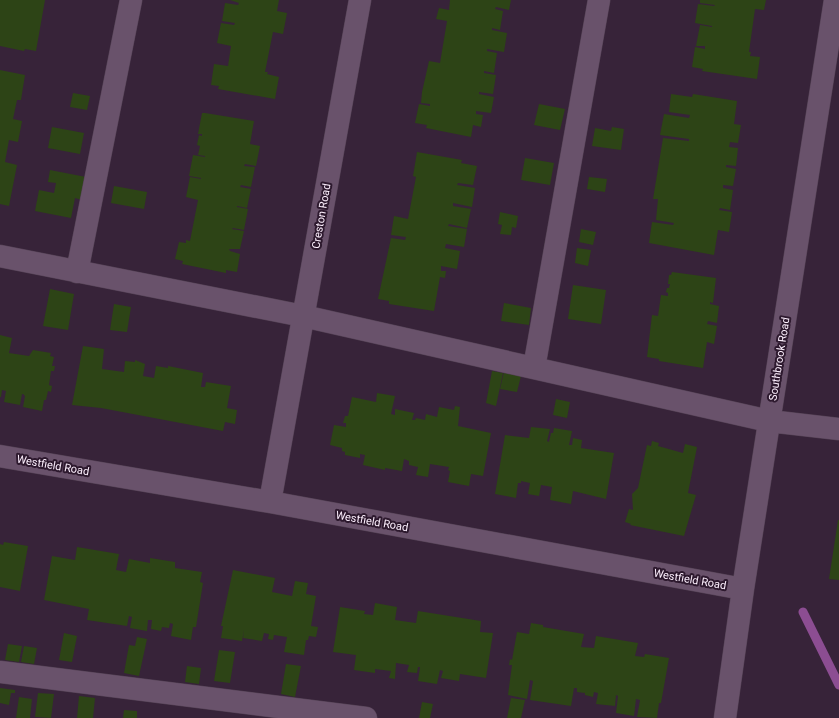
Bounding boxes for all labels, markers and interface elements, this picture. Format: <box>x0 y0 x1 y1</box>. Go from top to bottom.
street label: Creston Road <box>309 182 334 250</box>
street label: Southbrook Road <box>766 316 793 402</box>
street label: Westfield Road <box>16 453 90 478</box>
street label: Westfield Road <box>335 509 409 534</box>
street label: Westfield Road <box>653 567 727 592</box>

